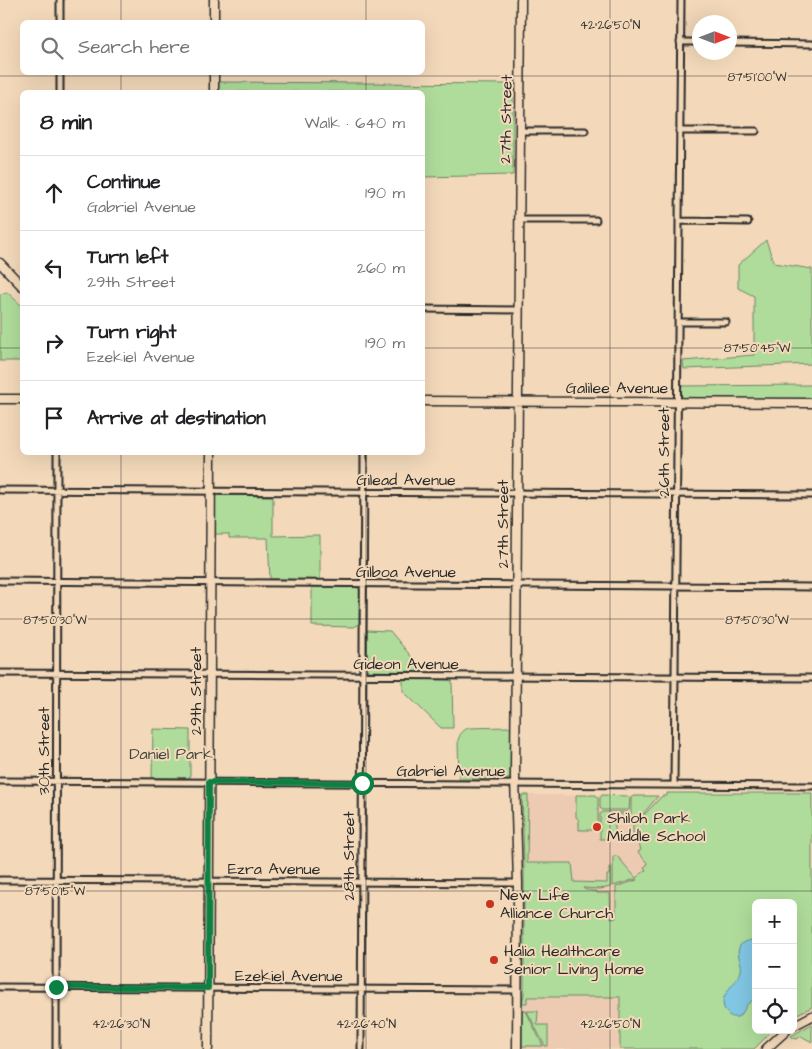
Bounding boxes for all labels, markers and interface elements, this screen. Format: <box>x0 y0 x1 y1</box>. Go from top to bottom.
north arrow <box>692 15 737 60</box>
text: 42°26'50"N <box>580 17 641 34</box>
search box <box>20 20 425 75</box>
icon: search <box>38 34 66 62</box>
text: Search here <box>78 34 190 61</box>
text: 87°51'00"W <box>727 69 787 86</box>
street label: 27th Street <box>494 74 518 164</box>
text: 8 min <box>40 108 92 137</box>
text: Walk · 640 m <box>305 112 405 134</box>
text: Continue <box>87 169 161 196</box>
icon: ahead <box>40 179 68 207</box>
text: 190 m <box>365 182 405 204</box>
text: Gabriel Avenue <box>87 196 196 218</box>
text: Turn left <box>87 244 168 271</box>
icon: left <box>40 254 68 282</box>
text: 260 m <box>357 257 405 279</box>
text: 29th Street <box>87 271 175 293</box>
text: Turn right <box>87 319 176 346</box>
icon: right <box>40 329 68 357</box>
text: 190 m <box>365 332 405 354</box>
text: 87°50'45"W <box>724 340 791 357</box>
text: Ezekiel Avenue <box>87 346 195 368</box>
street label: Galilee Avenue <box>566 377 669 399</box>
icon: arrive <box>40 404 68 432</box>
text: Arrive at destination <box>87 405 266 432</box>
street label: 26th Street <box>653 407 675 497</box>
street label: Gilead Avenue <box>356 469 456 491</box>
street label: 27th Street <box>492 479 514 569</box>
street label: Gilboa Avenue <box>356 561 457 583</box>
text: 87°50'30"W <box>23 612 88 629</box>
text: 87°50'30"W <box>725 612 790 629</box>
street label: 29th Street <box>185 646 207 735</box>
street label: Gideon Avenue <box>353 653 459 675</box>
street label: 30th Street <box>33 706 55 795</box>
park label: Daniel Park <box>129 743 213 765</box>
street label: Gabriel Avenue <box>396 760 506 782</box>
route start <box>351 772 374 795</box>
place label: Shiloh Park Middle School <box>607 807 705 847</box>
street label: 28th Street <box>338 811 360 901</box>
marker: Shiloh Park Middle School <box>591 821 603 833</box>
street label: Ezra Avenue <box>228 858 321 880</box>
text: 87°50'15"W <box>25 883 86 900</box>
place label: New Life Alliance Church <box>500 884 613 924</box>
marker: New Life Alliance Church <box>484 898 496 910</box>
map controls <box>752 899 797 1034</box>
button: + <box>752 899 797 944</box>
place label: Halia Healthcare Senior Living Home <box>504 940 645 981</box>
button: − <box>752 944 797 989</box>
marker: Halia Healthcare Senior Living Home <box>488 954 500 966</box>
street label: Ezekiel Avenue <box>235 965 343 987</box>
route end <box>45 976 68 999</box>
button: locate <box>752 989 797 1034</box>
text: 42°26'30"N <box>92 1016 150 1033</box>
text: 42°26'40"N <box>336 1016 397 1033</box>
text: 42°26'50"N <box>580 1016 641 1033</box>

